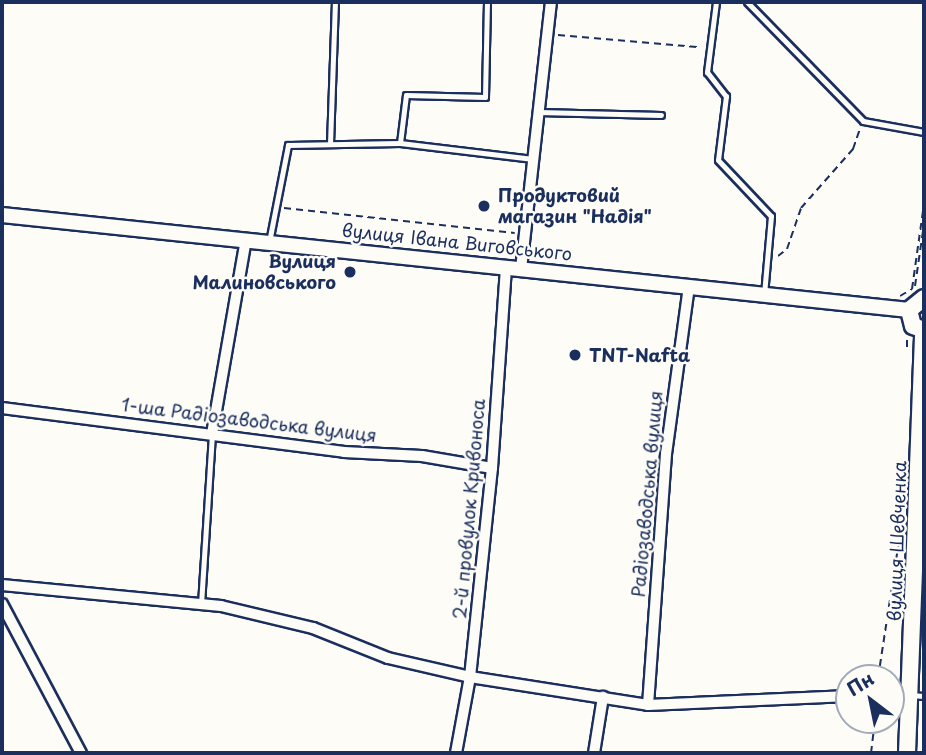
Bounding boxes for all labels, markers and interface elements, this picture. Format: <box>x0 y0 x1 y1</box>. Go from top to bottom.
place label: Продуктовий магазин "Надія" <box>498 185 652 228</box>
marker: Продуктовий магазин "Надія" <box>476 198 492 214</box>
street label: вулиця Івана Виговського <box>341 219 573 265</box>
place label: Вулиця Малиновського <box>192 251 336 294</box>
marker: Вулиця Малиновського <box>342 264 358 280</box>
place label: TNT-Nafta <box>589 344 690 366</box>
marker: TNT-Nafta <box>567 347 583 363</box>
street label: Радіозаводська вулиця <box>627 389 667 599</box>
street label: 1-ша Радіозаводська вулиця <box>120 394 378 446</box>
street label: 2-й провулок Кривоноса <box>449 398 489 620</box>
street label: вулиця Шевченка <box>883 460 911 622</box>
north arrow <box>835 664 905 734</box>
text: Пн <box>841 664 879 702</box>

